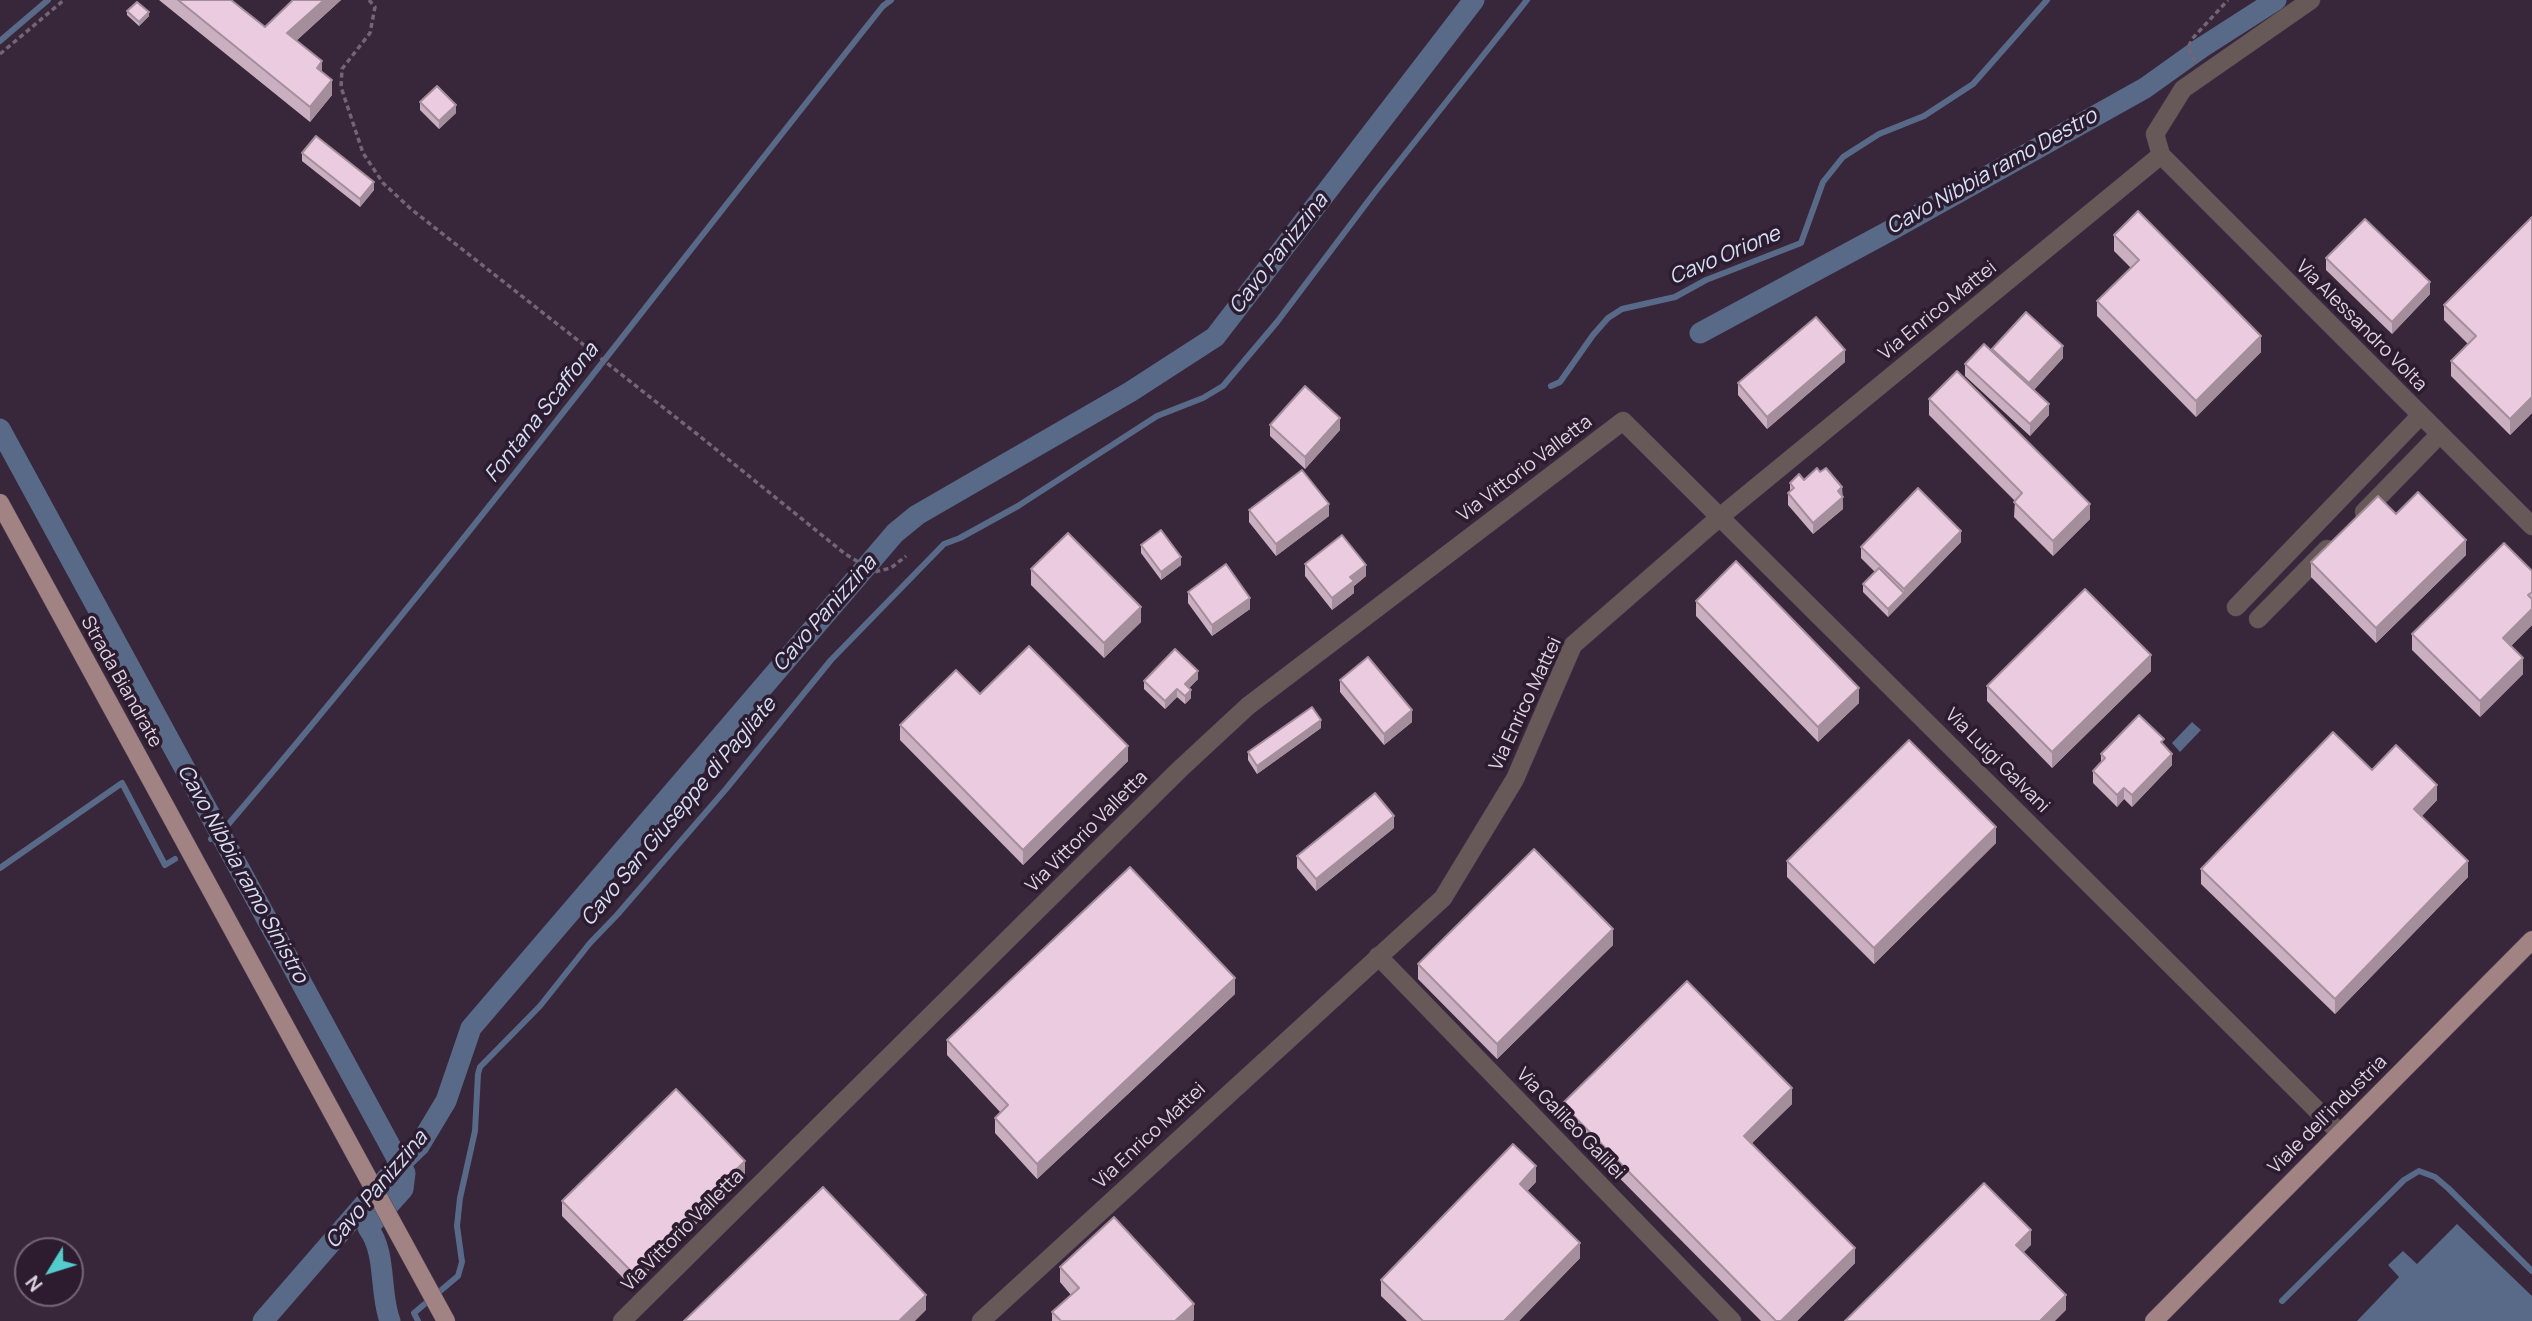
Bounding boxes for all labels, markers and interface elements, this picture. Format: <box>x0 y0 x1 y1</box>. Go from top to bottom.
water label: Cavo Nibbia ramo Destro <box>1882 104 2102 240</box>
water label: Cavo Panizzina <box>1224 189 1334 319</box>
water label: Cavo Orione <box>1666 221 1784 291</box>
street label: Via Alessandro Volta <box>2291 256 2431 396</box>
street label: Via Enrico Mattei <box>1875 257 2001 365</box>
water label: Fontana Scaffona <box>480 338 604 488</box>
street label: Via Vittorio Valletta <box>1453 411 1597 527</box>
water label: Cavo Panizzina <box>768 551 882 677</box>
street label: Strada Biandrate <box>76 612 166 752</box>
street label: Via Enrico Mattei <box>1485 634 1567 774</box>
water label: Cavo San Giuseppe di Pagliate <box>576 693 782 931</box>
street label: Via Luigi Galvani <box>1940 704 2054 818</box>
water label: Cavo Nibbia ramo Sinistro <box>171 760 313 988</box>
street label: Via Vittorio Valletta <box>1021 766 1153 898</box>
street label: Viale dell'industria <box>2264 1051 2392 1179</box>
street label: Via Galileo Galilei <box>1511 1064 1629 1184</box>
street label: Via Enrico Mattei <box>1089 1078 1211 1194</box>
water label: Cavo Panizzina <box>321 1126 433 1254</box>
street label: Via Vittorio Valletta <box>617 1165 749 1297</box>
north arrow <box>14 1237 84 1307</box>
text: N <box>20 1270 48 1297</box>

